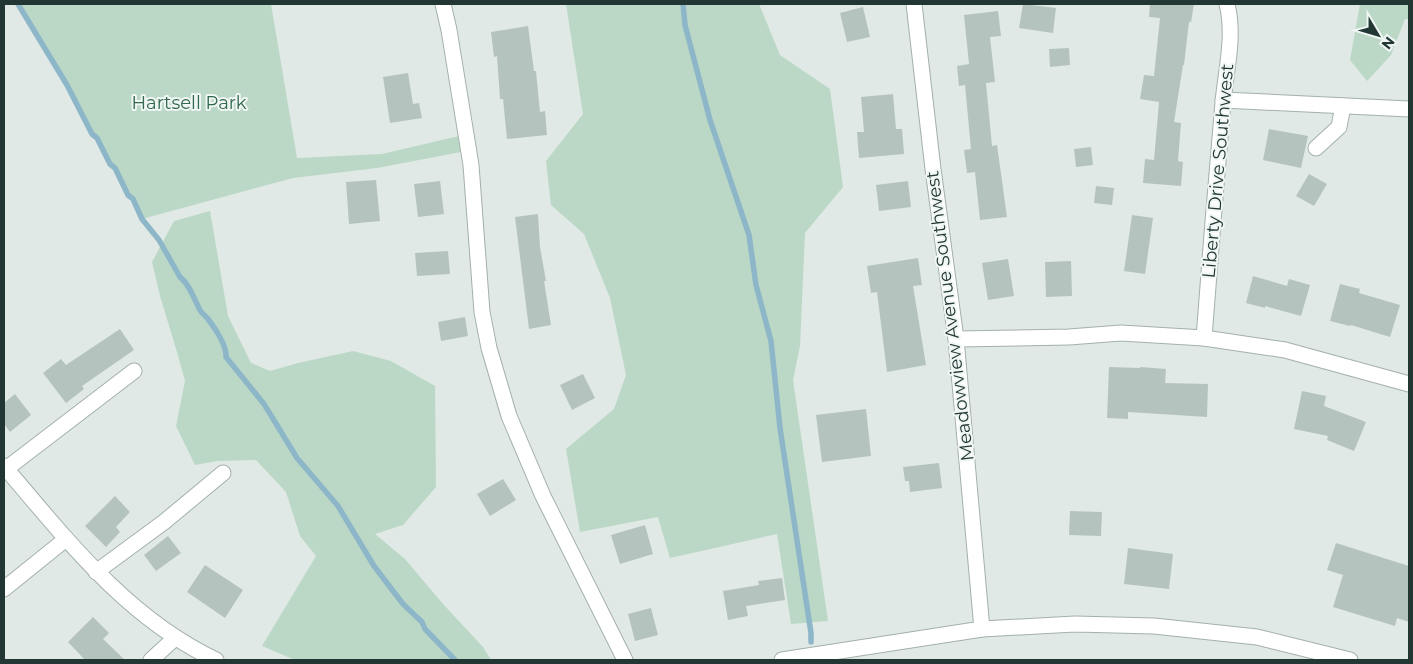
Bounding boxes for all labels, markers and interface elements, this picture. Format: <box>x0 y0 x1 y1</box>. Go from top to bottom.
north arrow <box>1353 10 1403 60</box>
text: N <box>1378 33 1399 53</box>
street label: Liberty Drive Southwest <box>1198 63 1238 279</box>
park label: Hartsell Park <box>131 92 247 114</box>
street label: Meadowview Avenue Southwest <box>921 170 979 462</box>

